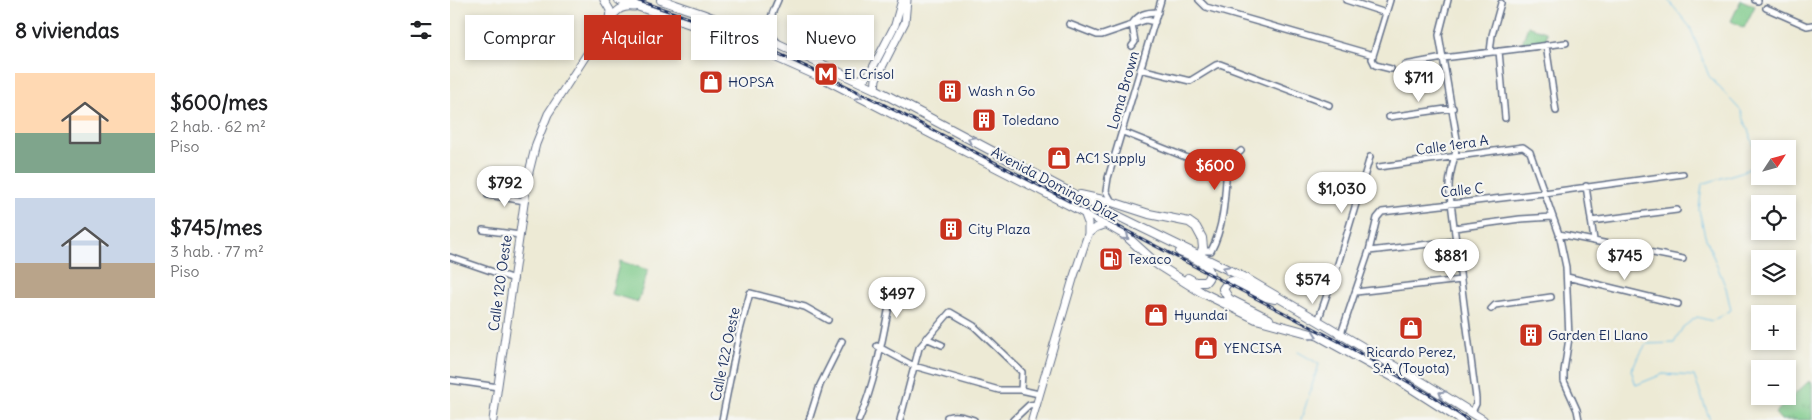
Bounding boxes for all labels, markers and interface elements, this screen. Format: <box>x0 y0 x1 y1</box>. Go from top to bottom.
chip: Comprar <box>465 15 574 60</box>
chip: Alquilar <box>584 15 681 60</box>
chip: Filtros <box>691 15 777 60</box>
chip: Nuevo <box>787 15 874 60</box>
icon: filters <box>407 16 435 44</box>
text: 8 viviendas <box>15 17 119 44</box>
street label: Loma Brown <box>1103 49 1143 131</box>
metro station icon: El Crisol <box>813 61 839 87</box>
pin: $711 <box>1389 61 1449 103</box>
place label: El Crisol <box>844 65 894 83</box>
text: $711 <box>1404 67 1434 87</box>
shop icon: HOPSA <box>698 69 724 95</box>
place label: HOPSA <box>728 73 774 91</box>
building icon: Wash n Go <box>937 78 963 104</box>
place label: Wash n Go <box>968 82 1036 100</box>
text: $600/mes <box>170 89 268 116</box>
one-way arrow <box>854 90 863 100</box>
icon: home <box>55 93 115 153</box>
building icon: Toledano <box>971 107 997 133</box>
place label: Toledano <box>1002 111 1059 129</box>
text: 2 hab. · 62 m² <box>170 116 266 136</box>
street label: Calle 1era A <box>1414 131 1490 159</box>
text: Piso <box>170 136 199 156</box>
one-way arrow <box>968 136 977 146</box>
north arrow <box>1751 140 1796 185</box>
map controls <box>1751 140 1796 405</box>
street label: Avenida Domingo Díaz <box>988 143 1122 225</box>
shop icon: AC1 Supply <box>1046 145 1072 171</box>
pin: $600 <box>1185 148 1245 191</box>
place label: AC1 Supply <box>1076 149 1146 167</box>
text: $600 <box>1195 155 1235 175</box>
pin: $792 <box>475 166 535 208</box>
text: $792 <box>488 172 522 192</box>
pin: $1,030 <box>1301 172 1383 214</box>
text: $1,030 <box>1318 178 1366 198</box>
street label: Calle C <box>1439 179 1485 201</box>
button: locate <box>1751 195 1796 240</box>
text: $745/mes <box>170 214 262 241</box>
building icon: City Plaza <box>938 216 964 242</box>
icon: home <box>55 218 115 278</box>
place label: City Plaza <box>968 220 1030 238</box>
one-way arrow <box>1121 232 1130 241</box>
street label: Calle 120 Oeste <box>484 234 516 332</box>
pin: $881 <box>1421 238 1481 281</box>
pin: $745 <box>1595 238 1655 281</box>
text: 3 hab. · 77 m² <box>170 241 264 261</box>
text: $881 <box>1434 245 1468 265</box>
text: $745 <box>1608 245 1642 265</box>
fuel station icon: Texaco <box>1098 246 1124 272</box>
place label: Texaco <box>1128 250 1171 268</box>
button: layers <box>1751 250 1796 295</box>
text: Piso <box>170 261 199 281</box>
pin: $574 <box>1283 262 1343 305</box>
one-way arrow <box>1222 265 1231 275</box>
text: $574 <box>1296 269 1330 289</box>
pin: $497 <box>867 276 927 319</box>
text: $497 <box>879 283 915 303</box>
shop icon: Hyundai <box>1143 302 1169 328</box>
street label: Calle 122 Oeste <box>706 305 744 403</box>
button: + <box>1751 305 1796 350</box>
place label: Hyundai <box>1174 306 1228 324</box>
shop icon: Ricardo Perez, S.A. (Toyota) <box>1398 315 1424 341</box>
building icon: Garden El Llano <box>1518 322 1544 348</box>
place label: Garden El Llano <box>1548 326 1648 344</box>
one-way arrow <box>1310 330 1318 340</box>
shop icon: YENCISA <box>1193 335 1219 361</box>
place label: YENCISA <box>1224 339 1282 357</box>
place label: Ricardo Perez, S.A. (Toyota) <box>1366 343 1456 377</box>
button: − <box>1751 360 1796 405</box>
one-way arrow <box>1438 390 1447 400</box>

